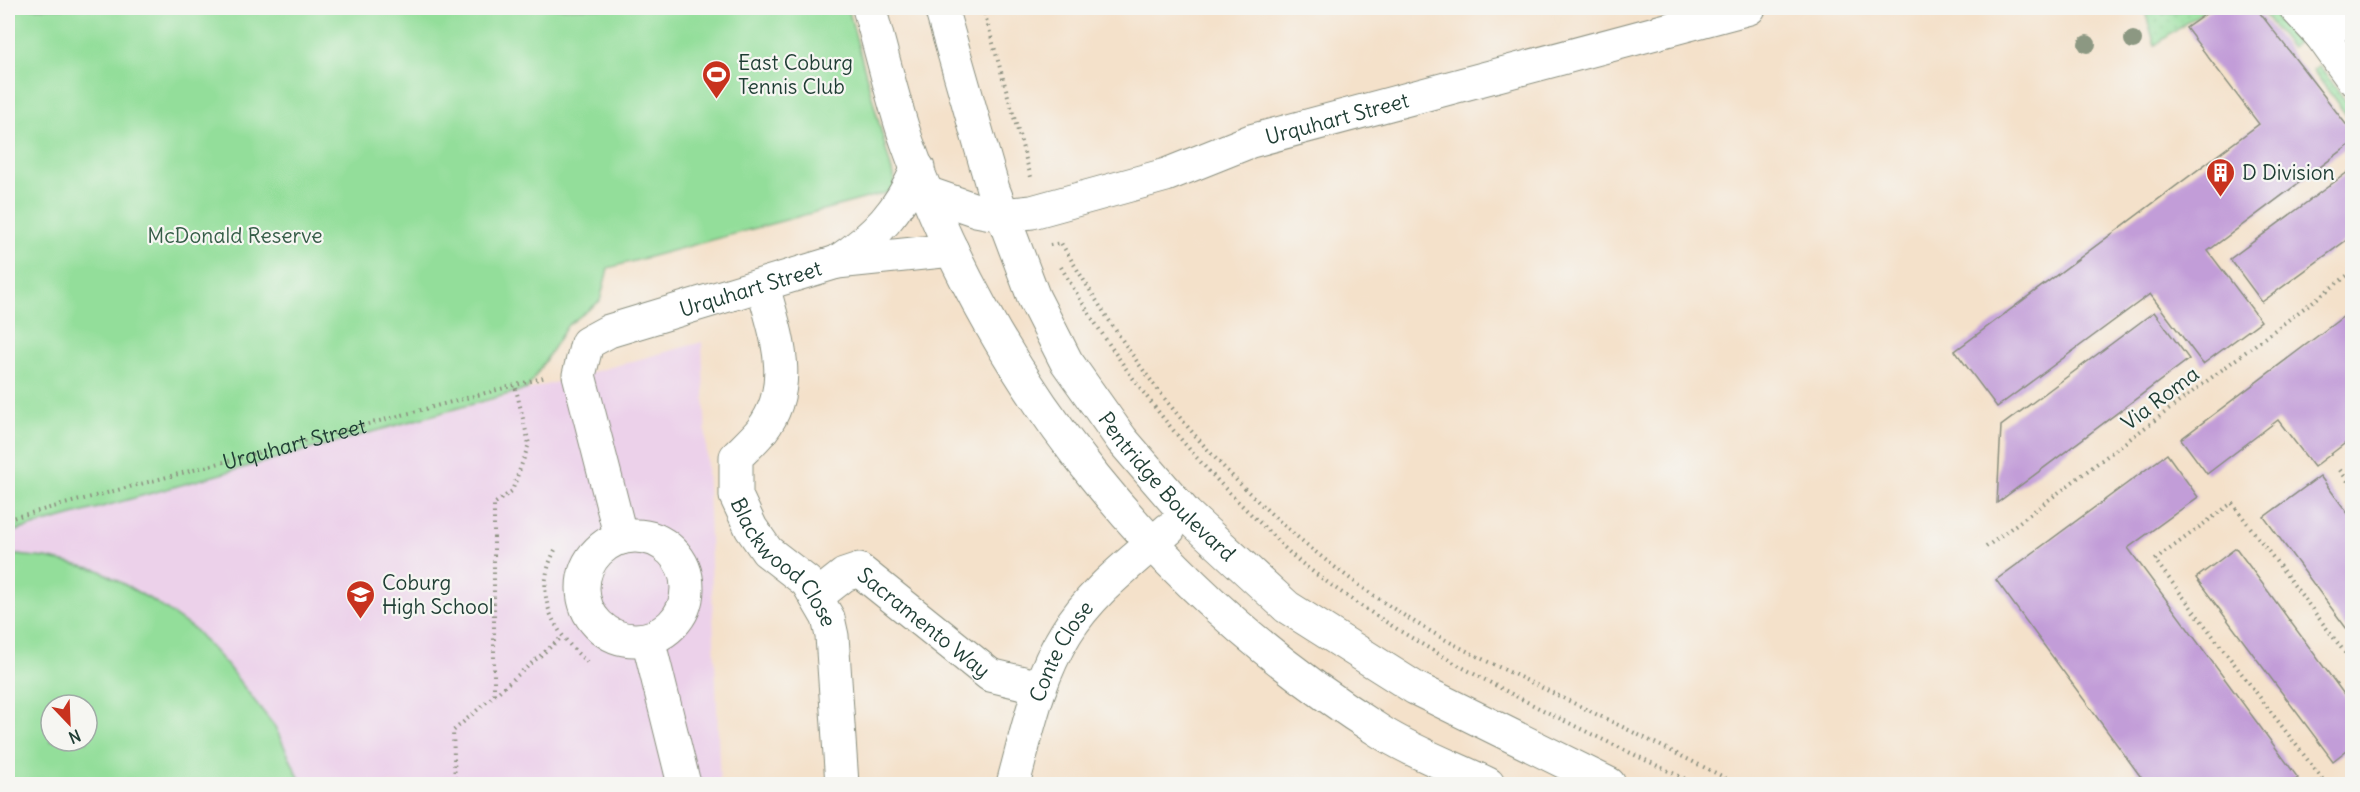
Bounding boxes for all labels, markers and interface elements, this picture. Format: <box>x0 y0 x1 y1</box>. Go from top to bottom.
place label: East Coburg Tennis Club <box>738 49 853 100</box>
sports icon: East Coburg Tennis Club <box>701 58 733 100</box>
street label: Urquhart Street <box>1262 86 1412 150</box>
building icon: D Division <box>2205 156 2237 198</box>
place label: D Division <box>2242 159 2335 186</box>
park label: McDonald Reserve <box>147 222 323 249</box>
street label: Urquhart Street <box>676 254 825 322</box>
street label: Via Roma <box>2116 360 2204 436</box>
street label: Pentridge Boulevard <box>1093 406 1242 567</box>
street label: Urquhart Street <box>220 412 369 475</box>
street label: Blackwood Close <box>725 493 843 629</box>
street label: Sacramento Way <box>852 561 996 684</box>
place label: Coburg High School <box>382 569 493 620</box>
school or university icon: Coburg High School <box>345 578 377 620</box>
street label: Conte Close <box>1023 594 1099 705</box>
north arrow <box>39 693 99 753</box>
text: N <box>66 725 84 748</box>

